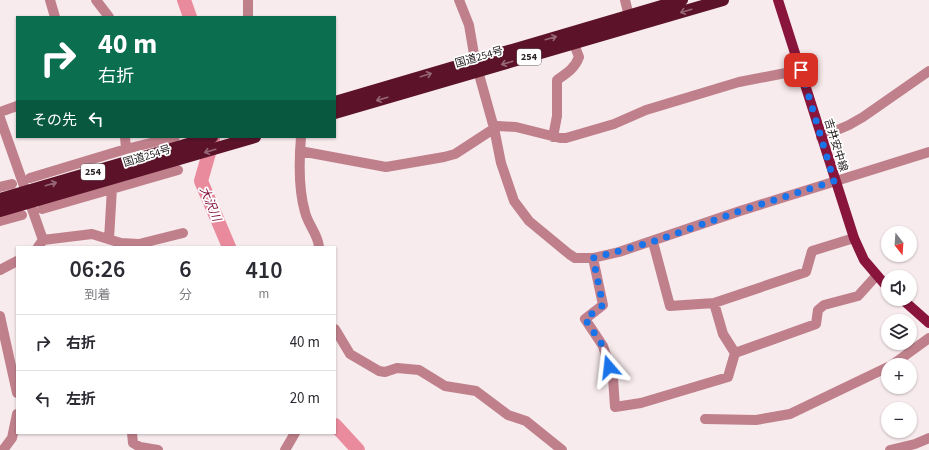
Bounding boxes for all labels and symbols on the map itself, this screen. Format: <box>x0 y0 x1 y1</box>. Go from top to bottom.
one-way arrow <box>679 8 692 15</box>
one-way arrow <box>544 34 557 41</box>
street label: 国道254号 <box>453 43 505 71</box>
road number: 254 <box>517 49 541 65</box>
pin <box>784 53 818 87</box>
one-way arrow <box>501 60 514 67</box>
one-way arrow <box>419 71 432 78</box>
one-way arrow <box>376 96 389 103</box>
street label: 吉井安中線 <box>821 117 851 173</box>
street label: 国道254号 <box>121 142 173 170</box>
one-way arrow <box>204 147 217 155</box>
road number: 254 <box>81 164 105 180</box>
one-way arrow <box>44 180 57 187</box>
water label: 大沢川 <box>195 184 226 226</box>
north arrow <box>881 226 917 262</box>
position arrow <box>588 346 630 388</box>

